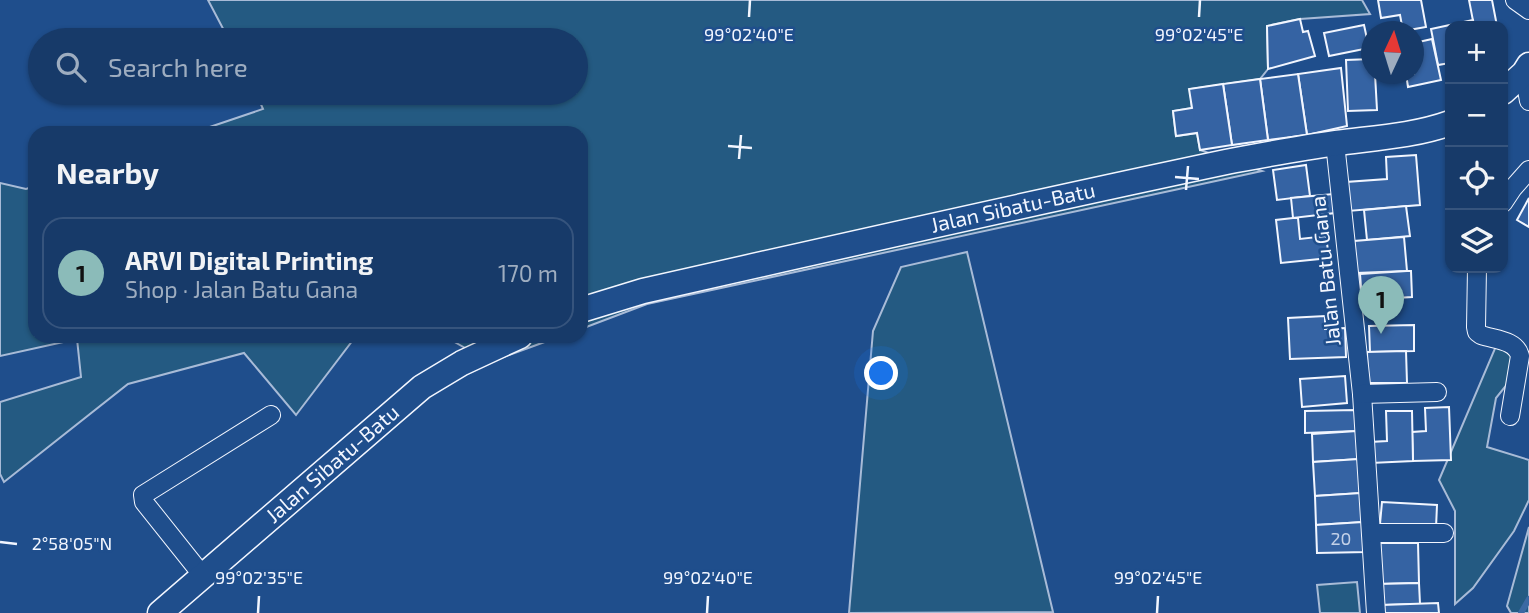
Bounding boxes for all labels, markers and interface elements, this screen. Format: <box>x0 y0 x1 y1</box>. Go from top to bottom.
north arrow <box>1361 21 1424 84</box>
map controls <box>1445 21 1508 273</box>
button: + <box>1445 21 1508 84</box>
text: 99°02'40"E <box>704 23 794 45</box>
text: 99°02'45"E <box>1155 23 1243 45</box>
search box <box>28 28 588 105</box>
icon: search <box>52 48 90 86</box>
text: Search here <box>108 51 248 82</box>
button: − <box>1445 84 1508 147</box>
button: locate <box>1445 147 1508 210</box>
text: Nearby <box>56 154 159 190</box>
street label: Jalan Sibatu-Batu <box>928 176 1097 237</box>
street label: Jalan Batu Gana <box>1304 195 1345 348</box>
button: layers <box>1445 210 1508 273</box>
text: ARVI Digital Printing <box>125 244 373 275</box>
text: 1 <box>76 259 86 287</box>
text: 170 m <box>498 259 558 287</box>
text: Shop · Jalan Batu Gana <box>125 275 358 303</box>
pin: 1 <box>1358 276 1404 334</box>
your location <box>864 356 898 390</box>
street label: Jalan Sibatu-Batu <box>260 399 403 527</box>
house number: 20 <box>1331 527 1351 549</box>
text: 2°58'05"N <box>32 532 112 554</box>
text: 99°02'35"E <box>215 566 303 588</box>
text: 99°02'40"E <box>663 566 753 588</box>
text: 99°02'45"E <box>1114 566 1202 588</box>

